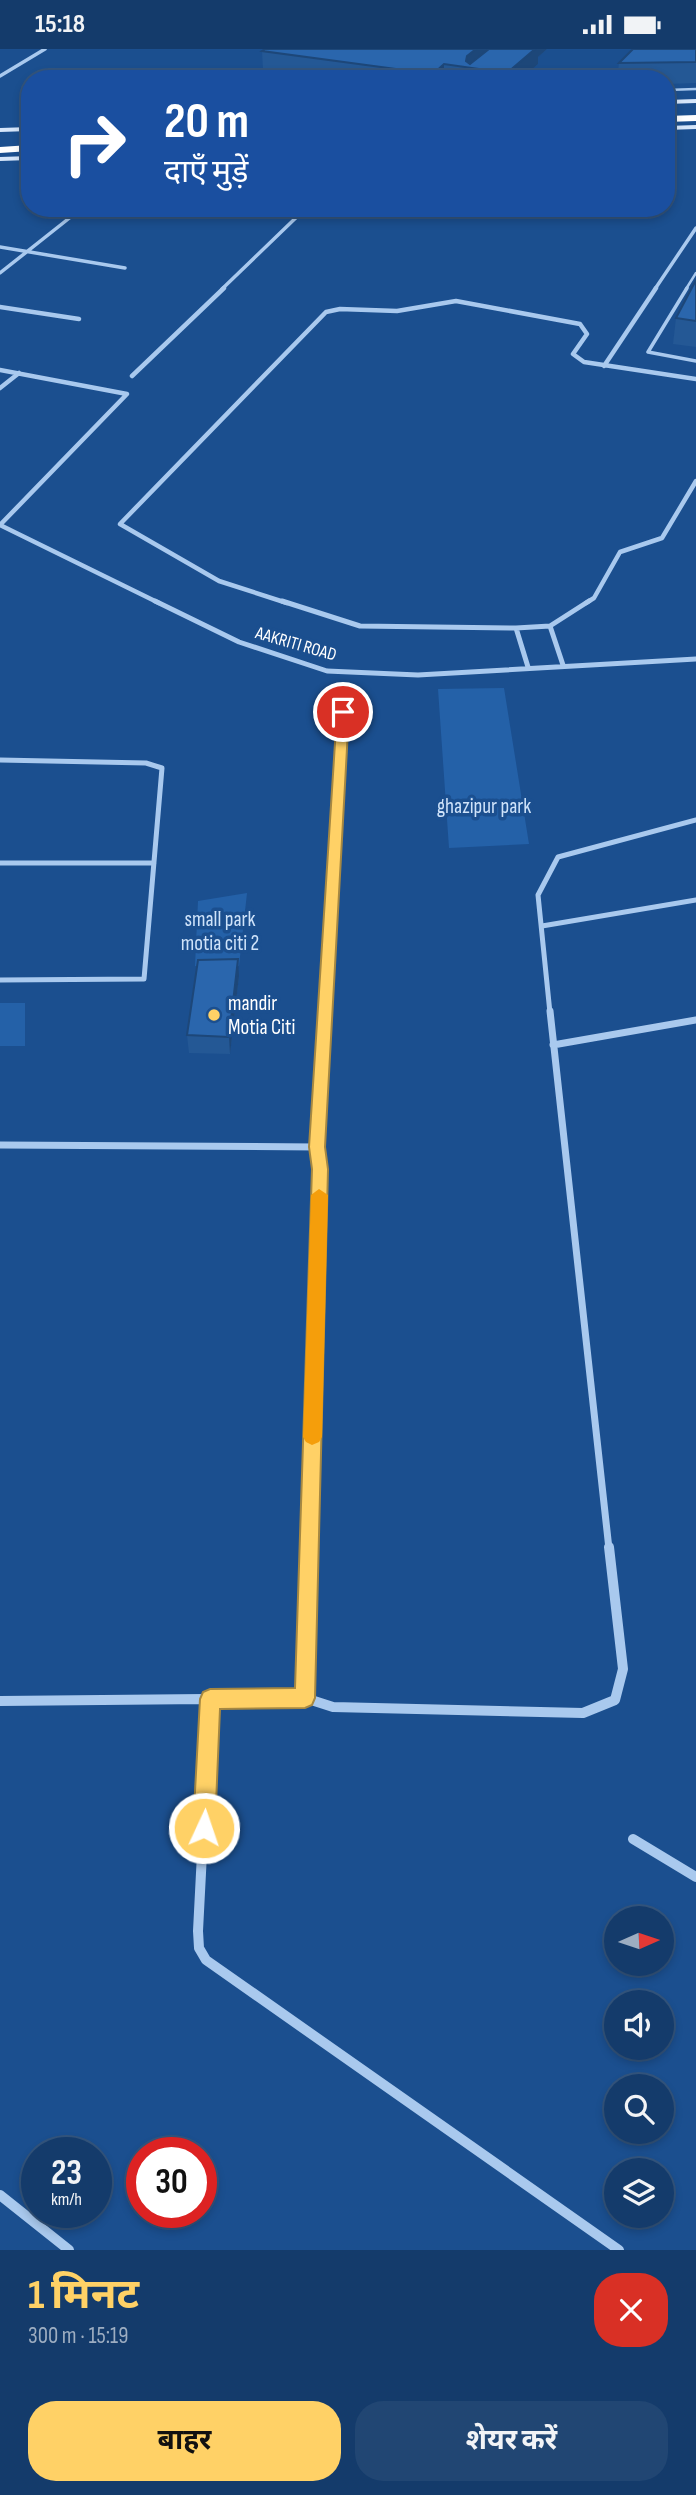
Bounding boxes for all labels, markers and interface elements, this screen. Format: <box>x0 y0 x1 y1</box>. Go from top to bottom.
text: 15:18 <box>35 9 85 40</box>
text: 20 m <box>164 93 249 152</box>
icon: right <box>49 98 140 189</box>
text: दाएँ मुड़ें <box>164 153 248 192</box>
street label: AAKRITI ROAD <box>252 622 339 666</box>
pin <box>313 682 373 742</box>
icon: arrive <box>324 693 362 731</box>
park label: ghazipur park <box>437 794 531 819</box>
park label: small park motia citi 2 <box>181 907 259 956</box>
place label: mandir Motia Citi <box>228 991 295 1040</box>
marker: mandir Motia Citi <box>206 1007 222 1023</box>
position arrow <box>167 1791 241 1865</box>
north arrow <box>604 1906 674 1976</box>
map controls <box>604 1906 674 2228</box>
button: sound <box>604 1990 674 2060</box>
button: search <box>604 2074 674 2144</box>
speed limit sign: 30 <box>126 2137 217 2228</box>
text: 23 <box>51 2152 82 2195</box>
button: layers <box>604 2158 674 2228</box>
text: km/h <box>51 2189 82 2210</box>
text: 1 मिनट <box>28 2270 139 2321</box>
button: close <box>594 2273 668 2347</box>
text: 300 m · 15:19 <box>28 2322 128 2350</box>
button: बाहर <box>28 2401 341 2481</box>
button: शेयर करें <box>355 2401 668 2481</box>

